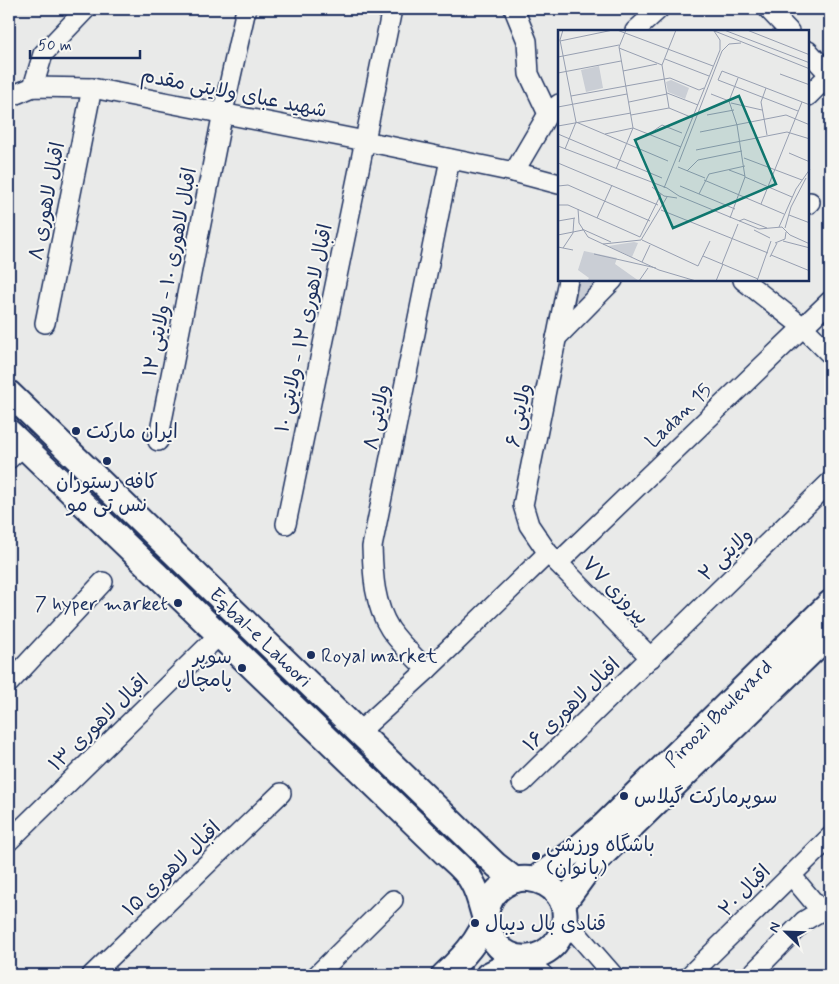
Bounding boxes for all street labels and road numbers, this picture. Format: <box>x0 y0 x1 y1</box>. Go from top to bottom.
street label: شهید عبای ولایتی مقدم <box>138 62 329 125</box>
street label: اقبال لاهوری ۸ <box>23 140 72 263</box>
street label: اقبال لاهوری ۱۰ - ولایتی ۱۲ <box>137 165 204 379</box>
street label: اقبال لاهوری ۱۲ - ولایتی ۱۰ <box>269 222 340 435</box>
street label: Ladan 15 <box>640 378 718 455</box>
street label: ولایتی ۶ <box>500 381 539 450</box>
street label: ولایتی ۸ <box>358 382 397 452</box>
street label: ولایتی ۲ <box>693 522 759 588</box>
street label: پیروزی ۷۷ <box>575 551 654 631</box>
street label: Eqbal-e Lahoori <box>203 582 317 694</box>
street label: اقبال لاهوری ۱۶ <box>518 652 627 758</box>
street label: Piroozi Boulevard <box>659 654 779 774</box>
street label: اقبال لاهوری ۱۳ <box>43 668 155 778</box>
street label: اقبال لاهوری ۱۵ <box>117 815 227 923</box>
street label: اقبال ۲۰ <box>713 859 777 923</box>

